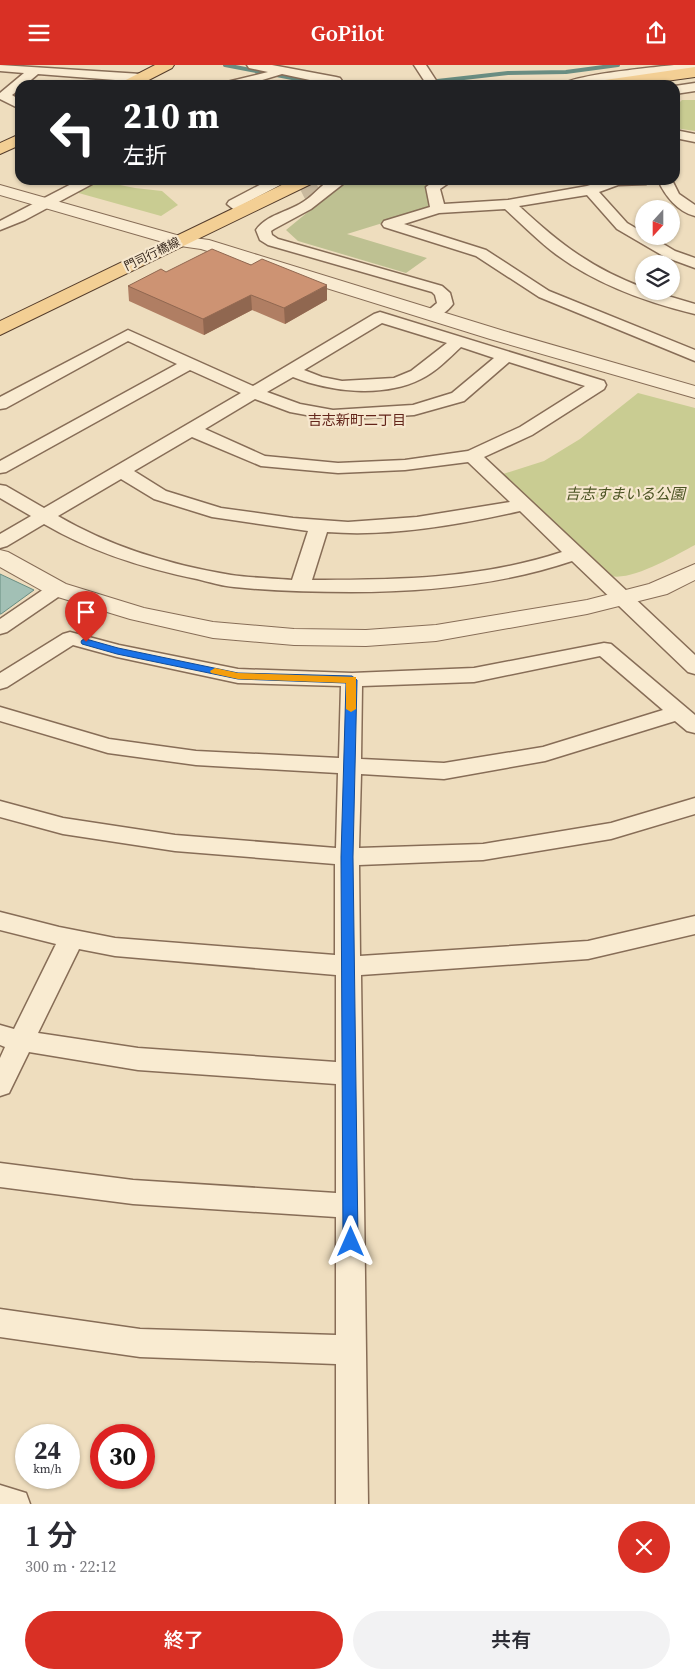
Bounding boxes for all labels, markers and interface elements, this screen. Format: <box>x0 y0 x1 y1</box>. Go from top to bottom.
text: GoPilot <box>311 18 384 48</box>
icon: menu <box>25 19 53 47</box>
icon: share <box>642 19 670 47</box>
text: 210 m <box>123 92 219 140</box>
icon: left <box>40 100 105 165</box>
text: 左折 <box>123 140 167 170</box>
north arrow <box>635 200 680 245</box>
map controls <box>635 200 680 300</box>
street label: 門司行橋線 <box>122 234 182 274</box>
button: layers <box>635 255 680 300</box>
district label: 吉志新町二丁目 <box>308 410 406 430</box>
park label: 吉志すまいる公園 <box>565 483 687 504</box>
pin <box>65 591 107 642</box>
icon: arrive <box>72 598 100 626</box>
position arrow <box>324 1215 376 1267</box>
speed limit sign: 30 <box>90 1424 155 1489</box>
text: 24 <box>34 1433 61 1467</box>
text: km/h <box>33 1461 62 1477</box>
text: 1 分 <box>25 1515 77 1556</box>
button: close <box>618 1521 670 1573</box>
text: 300 m · 22:12 <box>25 1555 116 1577</box>
button: 終了 <box>25 1611 343 1669</box>
button: 共有 <box>353 1611 670 1669</box>

